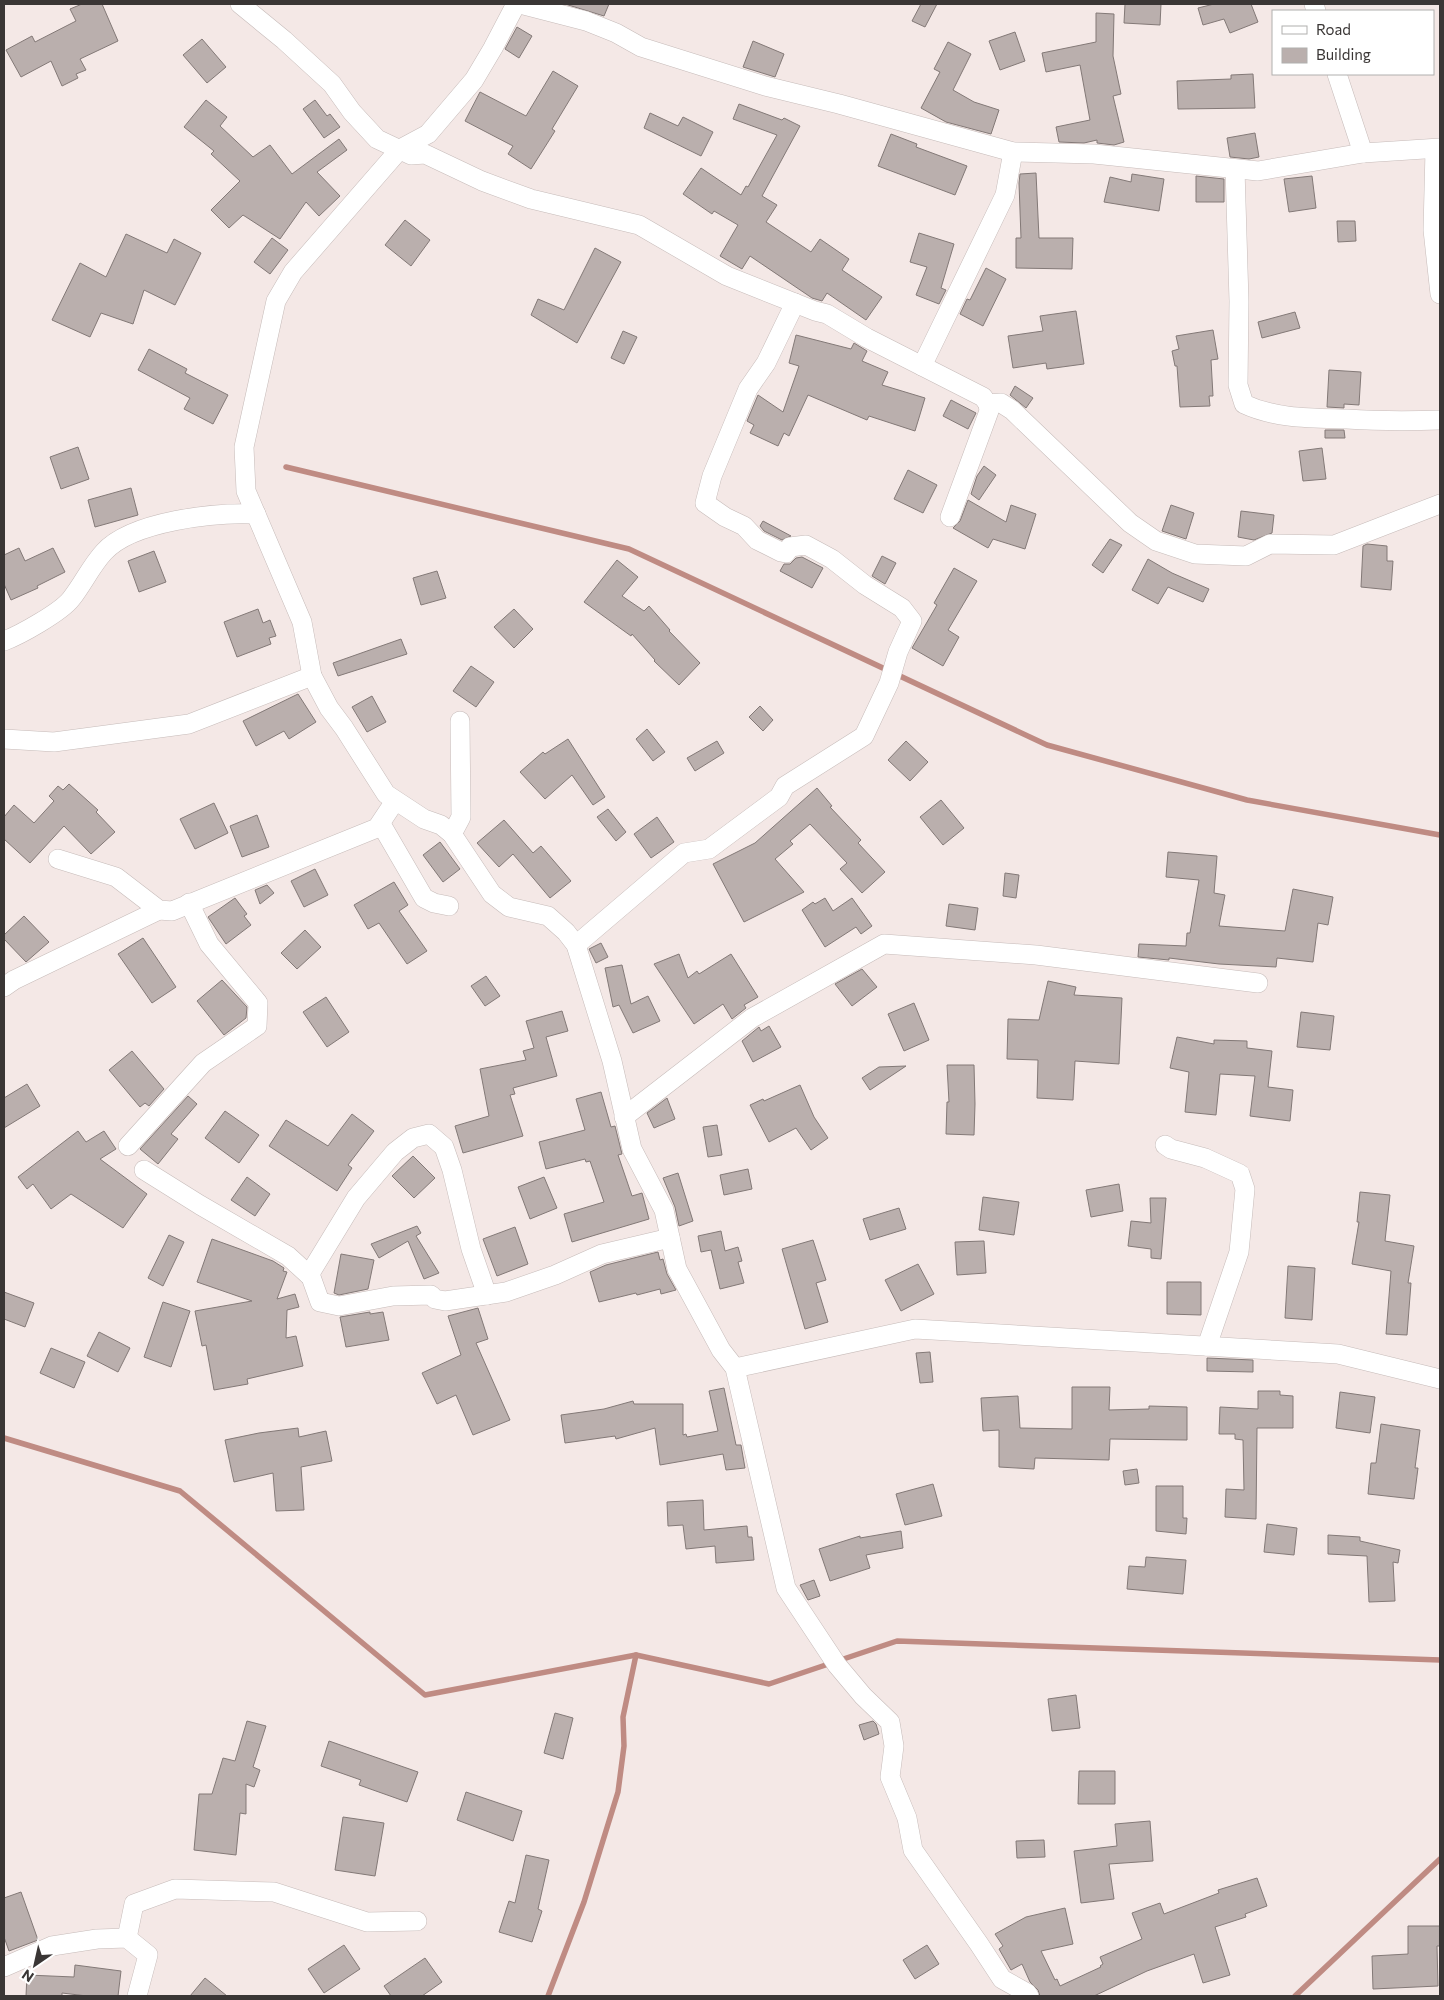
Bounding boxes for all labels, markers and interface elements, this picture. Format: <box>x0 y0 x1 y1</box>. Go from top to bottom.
legend <box>1272 10 1434 75</box>
text: Road <box>1316 20 1351 38</box>
text: Building <box>1316 45 1371 63</box>
north arrow <box>10 1940 60 1990</box>
text: N <box>18 1966 37 1986</box>

